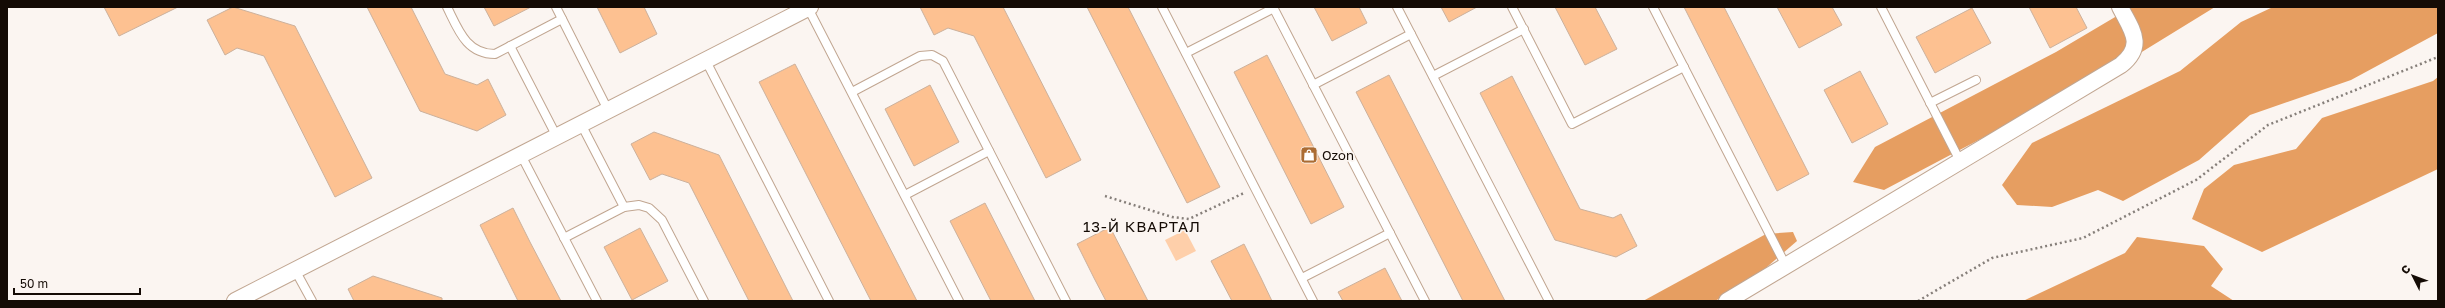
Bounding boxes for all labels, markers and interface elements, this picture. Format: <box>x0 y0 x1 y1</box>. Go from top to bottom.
shop icon: Ozon <box>1299 145 1319 165</box>
place label: Ozon <box>1322 147 1354 163</box>
district label: 13-Й КВАРТАЛ <box>1083 217 1201 235</box>
north arrow <box>2393 256 2433 296</box>
text: С <box>2398 262 2413 276</box>
scale bar <box>14 270 140 296</box>
text: 50 m <box>20 276 48 291</box>

